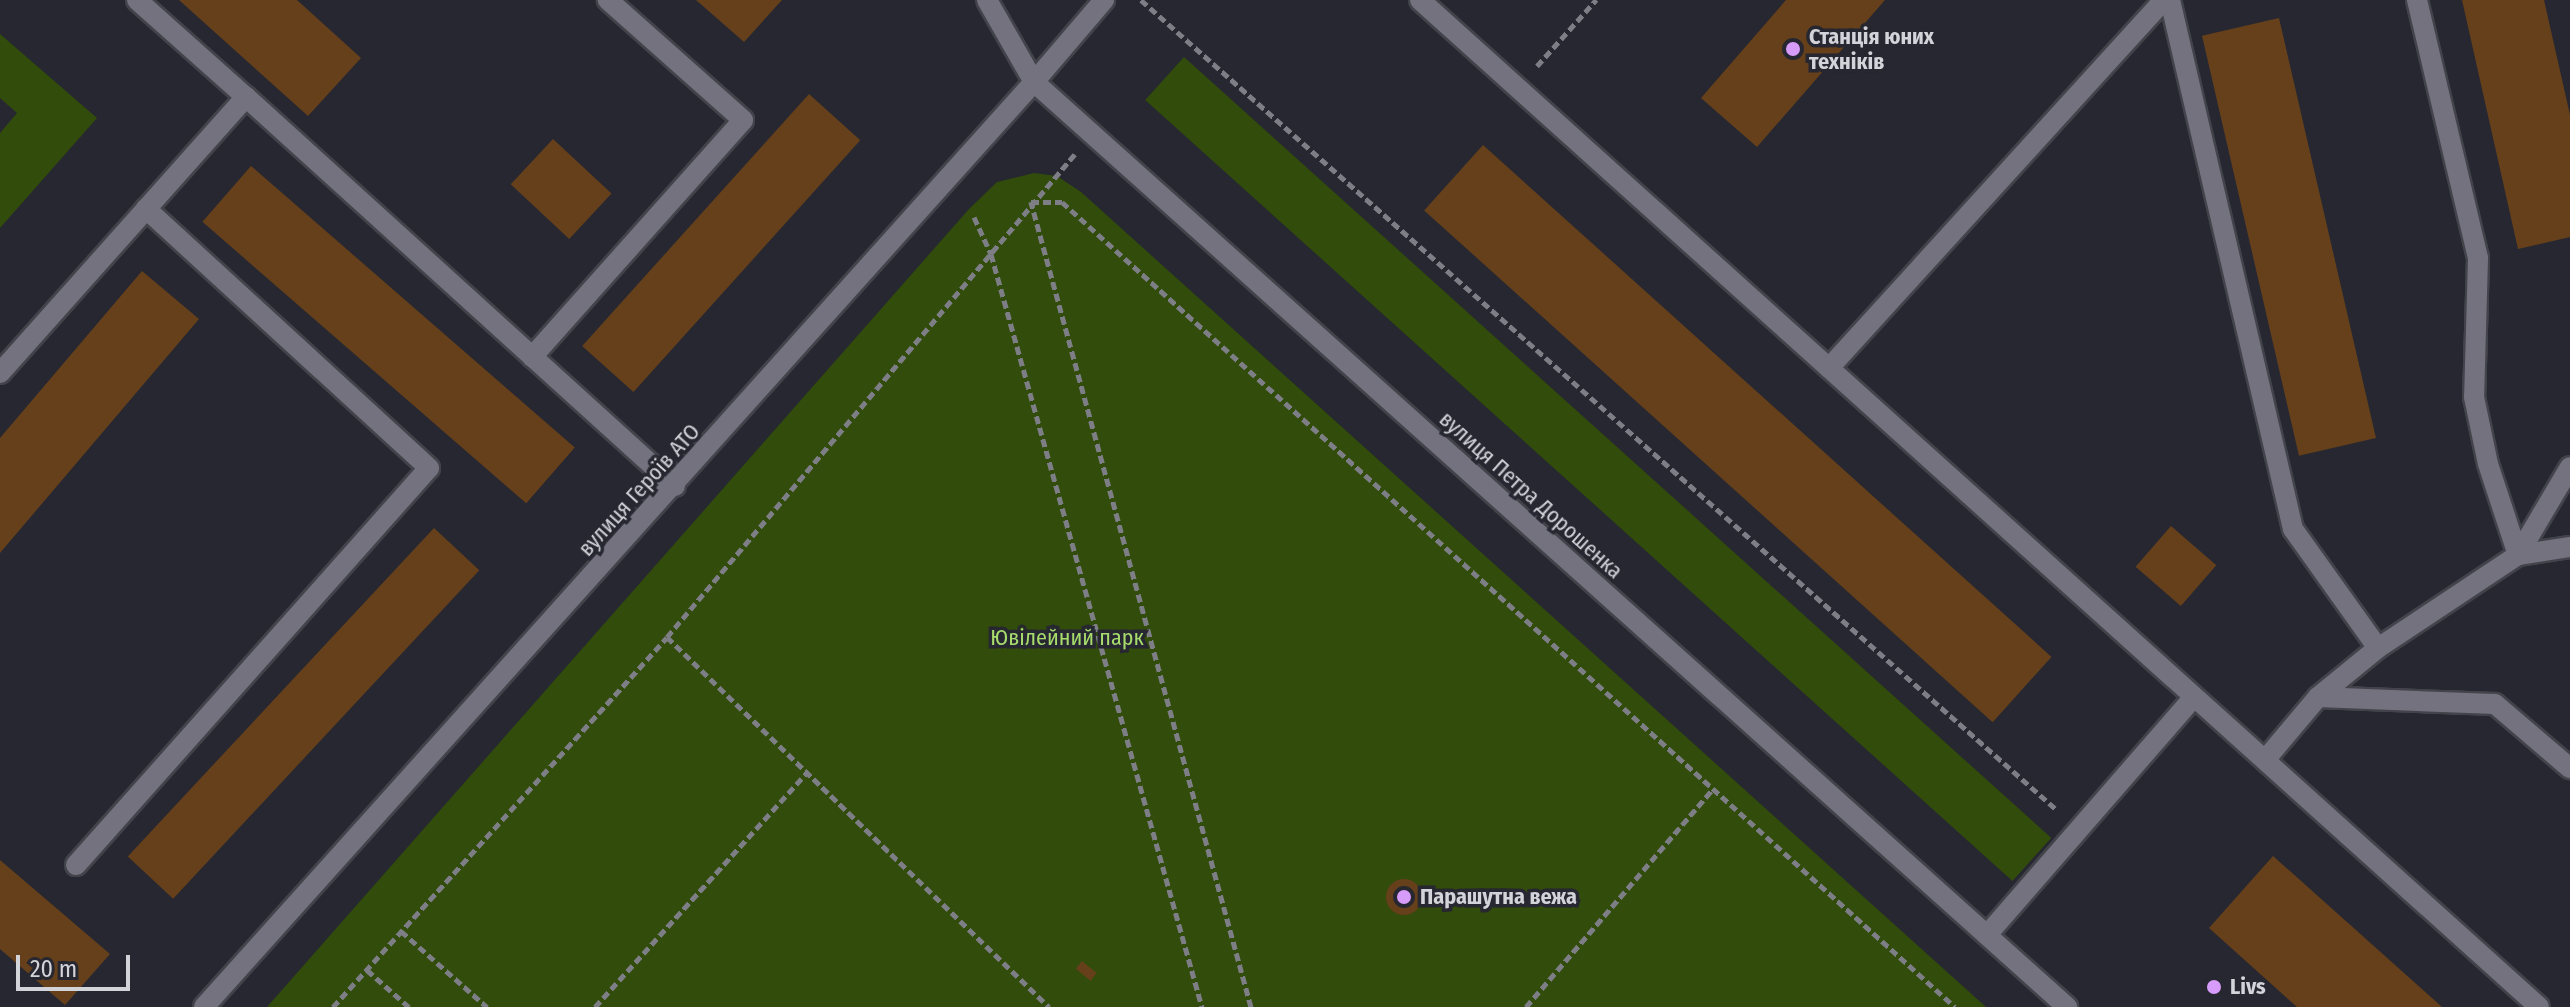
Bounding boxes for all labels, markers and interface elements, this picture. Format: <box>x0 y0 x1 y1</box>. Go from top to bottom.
place label: Станція юних техніків <box>1809 23 1934 74</box>
marker: Станція юних техніків <box>1784 40 1802 58</box>
street label: вулиця Петра Дорошенка <box>1434 406 1628 584</box>
street label: вулиця Героїв АТО <box>573 418 705 562</box>
park label: Ювілейний парк <box>990 625 1144 651</box>
place label: Парашутна вежа <box>1420 884 1577 910</box>
marker: Парашутна вежа <box>1395 888 1413 906</box>
scale bar <box>20 939 134 989</box>
text: 20 m <box>30 955 77 983</box>
place label: Livs <box>2230 974 2266 1000</box>
marker: Livs <box>2205 978 2223 996</box>

